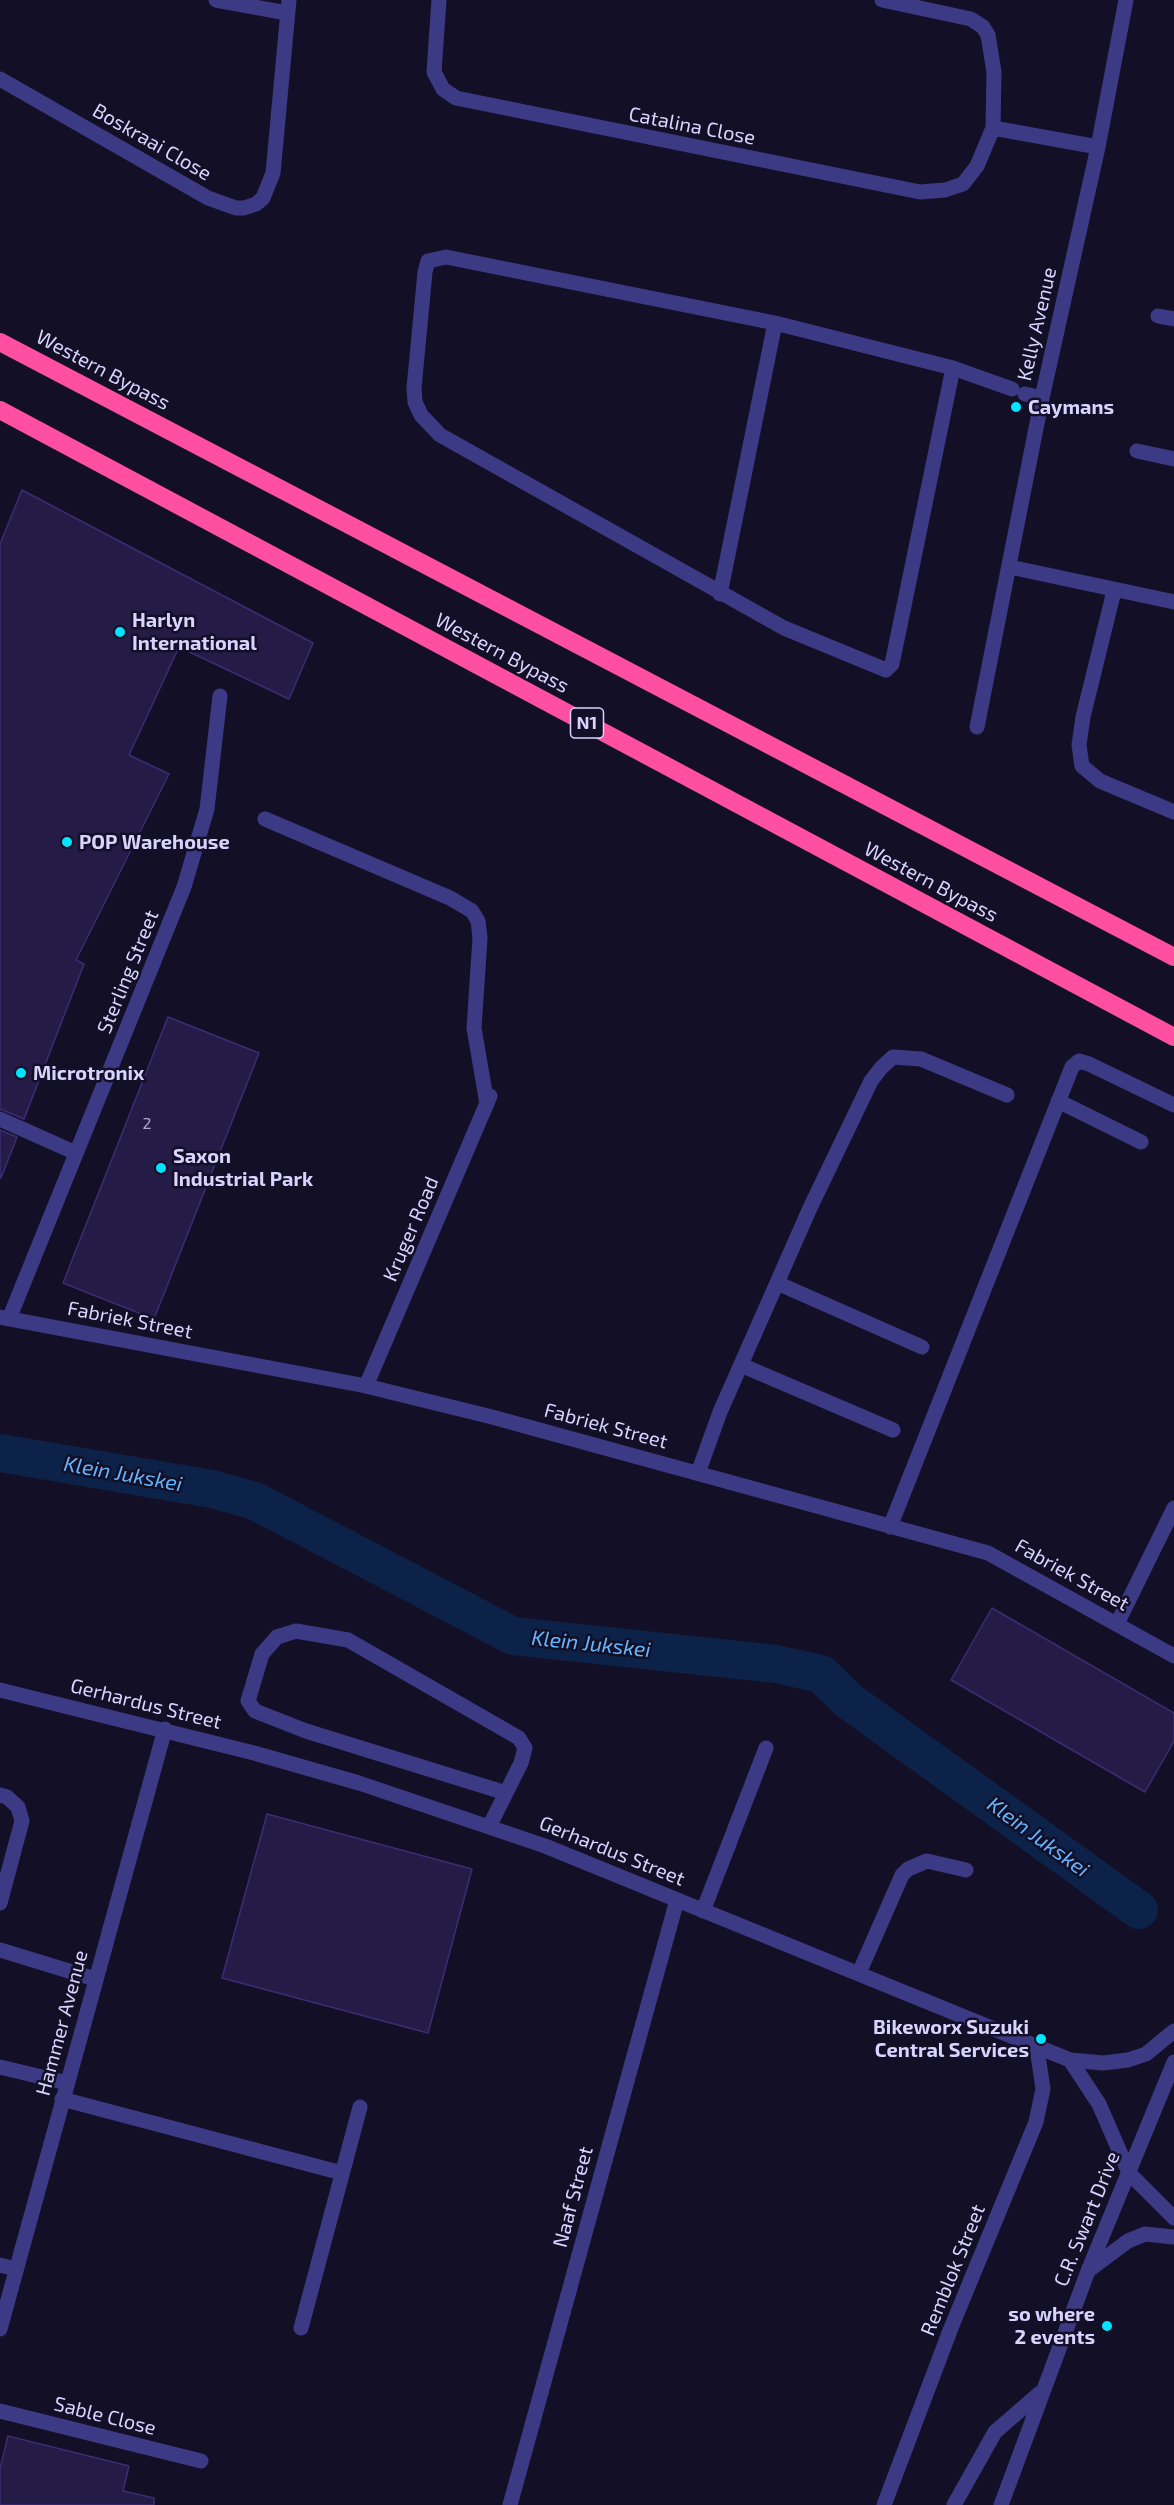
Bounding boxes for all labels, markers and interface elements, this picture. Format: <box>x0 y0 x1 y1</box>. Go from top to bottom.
street label: Boskraai Close <box>88 98 216 186</box>
street label: Catalina Close <box>627 102 757 150</box>
street label: Kelly Avenue <box>1012 265 1062 383</box>
street label: Western Bypass <box>32 325 174 415</box>
place label: Caymans <box>1028 395 1114 419</box>
marker: Caymans <box>1009 400 1023 414</box>
place label: Harlyn International <box>132 608 257 655</box>
street label: Western Bypass <box>431 608 573 698</box>
marker: Harlyn International <box>113 625 127 639</box>
road number: N1 <box>570 708 604 738</box>
place label: POP Warehouse <box>79 830 230 854</box>
marker: POP Warehouse <box>60 835 74 849</box>
street label: Western Bypass <box>860 837 1002 927</box>
street label: Sterling Street <box>92 907 164 1037</box>
place label: Microtronix <box>33 1061 144 1085</box>
marker: Microtronix <box>14 1066 28 1080</box>
house number: 2 <box>143 1114 151 1134</box>
place label: Saxon Industrial Park <box>173 1144 313 1191</box>
marker: Saxon Industrial Park <box>154 1161 168 1175</box>
street label: Kruger Road <box>378 1173 444 1285</box>
street label: Fabriek Street <box>66 1296 194 1344</box>
street label: Fabriek Street <box>542 1398 670 1454</box>
water label: Klein Jukskei <box>62 1451 184 1497</box>
street label: Fabriek Street <box>1011 1534 1133 1616</box>
water label: Klein Jukskei <box>530 1625 652 1663</box>
street label: Gerhardus Street <box>68 1674 224 1734</box>
water label: Klein Jukskei <box>982 1792 1094 1882</box>
street label: Gerhardus Street <box>536 1811 688 1891</box>
street label: Hammer Avenue <box>31 1948 93 2098</box>
place label: Bikeworx Suzuki Central Services <box>873 2015 1029 2062</box>
marker: Bikeworx Suzuki Central Services <box>1034 2032 1048 2046</box>
street label: Naaf Street <box>548 2144 598 2250</box>
street label: C.R. Swart Drive <box>1049 2148 1125 2290</box>
street label: Remblok Street <box>916 2201 990 2339</box>
place label: so where 2 events <box>1008 2302 1095 2349</box>
marker: so where 2 events <box>1100 2319 1114 2333</box>
street label: Sable Close <box>51 2392 159 2440</box>

